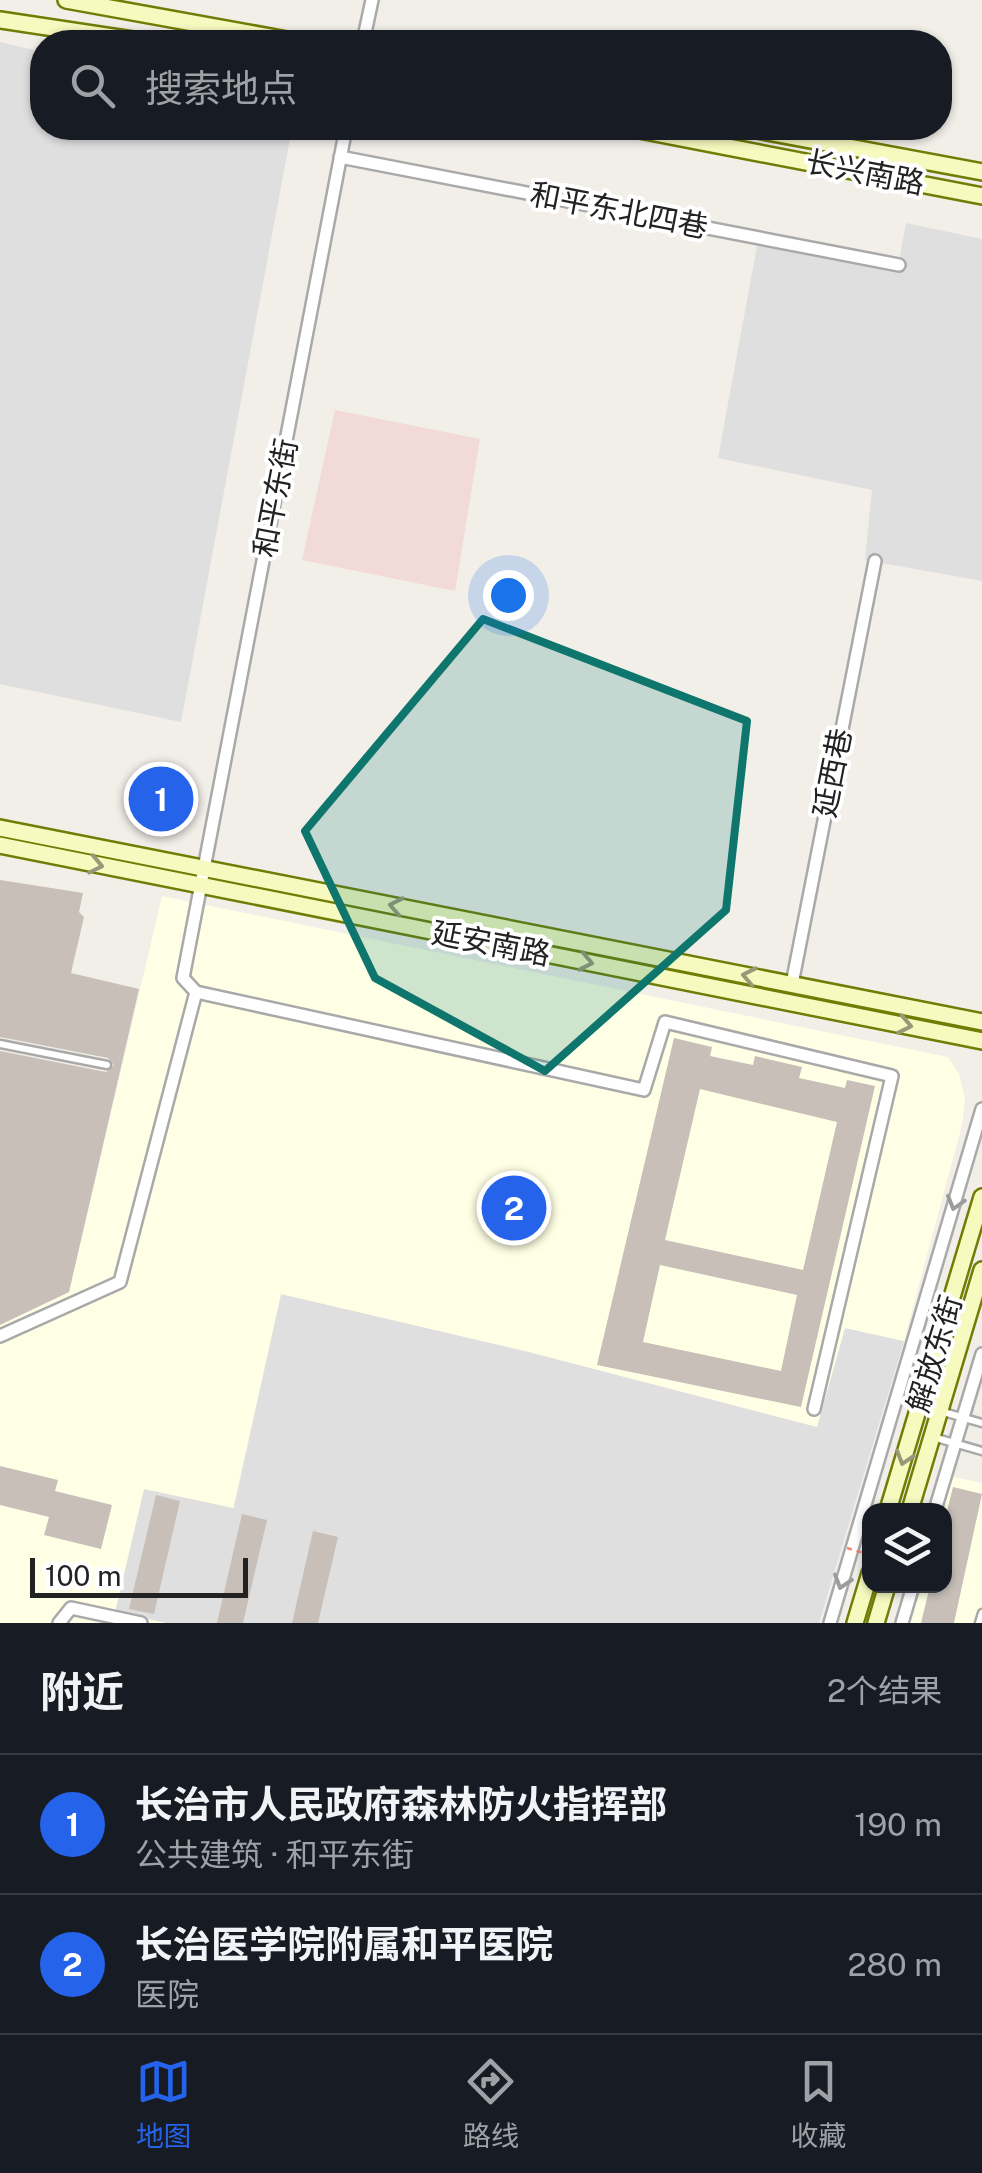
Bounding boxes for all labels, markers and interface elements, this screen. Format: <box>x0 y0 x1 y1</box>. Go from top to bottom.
search box <box>30 30 952 140</box>
icon: search <box>65 58 120 113</box>
text: 搜索地点 <box>145 66 297 111</box>
street label: 长兴南路 <box>803 143 928 201</box>
street label: 和平东北四巷 <box>527 175 711 245</box>
street label: 和平东街 <box>246 435 304 560</box>
your location <box>483 570 534 621</box>
street label: 延西巷 <box>806 725 858 820</box>
pin: 1 <box>128 762 194 836</box>
one-way arrow <box>87 853 104 874</box>
one-way arrow <box>388 897 405 918</box>
street label: 延安南路 <box>429 914 554 972</box>
one-way arrow <box>577 951 594 972</box>
one-way arrow <box>741 966 758 987</box>
one-way arrow <box>896 1014 913 1035</box>
pin: 2 <box>482 1170 546 1246</box>
one-way arrow <box>946 1194 967 1211</box>
street label: 解放东街 <box>899 1291 969 1416</box>
one-way arrow <box>895 1449 916 1466</box>
map controls <box>862 1503 952 1593</box>
button: layers <box>862 1503 952 1593</box>
scale bar <box>30 1553 248 1598</box>
text: 100 m <box>45 1559 122 1592</box>
one-way arrow <box>834 1572 854 1589</box>
text: 附近 <box>40 1667 124 1716</box>
text: 2个结果 <box>827 1672 942 1709</box>
text: 长治市人民政府森林防火指挥部 <box>135 1782 667 1827</box>
text: 1 <box>66 1806 79 1843</box>
text: 190 m <box>854 1806 942 1843</box>
text: 公共建筑 · 和平东街 <box>135 1836 414 1873</box>
text: 长治医学院附属和平医院 <box>135 1922 553 1967</box>
text: 2 <box>62 1946 83 1983</box>
text: 280 m <box>847 1946 942 1983</box>
text: 医院 <box>135 1976 199 2013</box>
tab: 地图 <box>136 2054 192 2154</box>
tab: 路线 <box>463 2054 519 2154</box>
tab: 收藏 <box>790 2054 846 2154</box>

